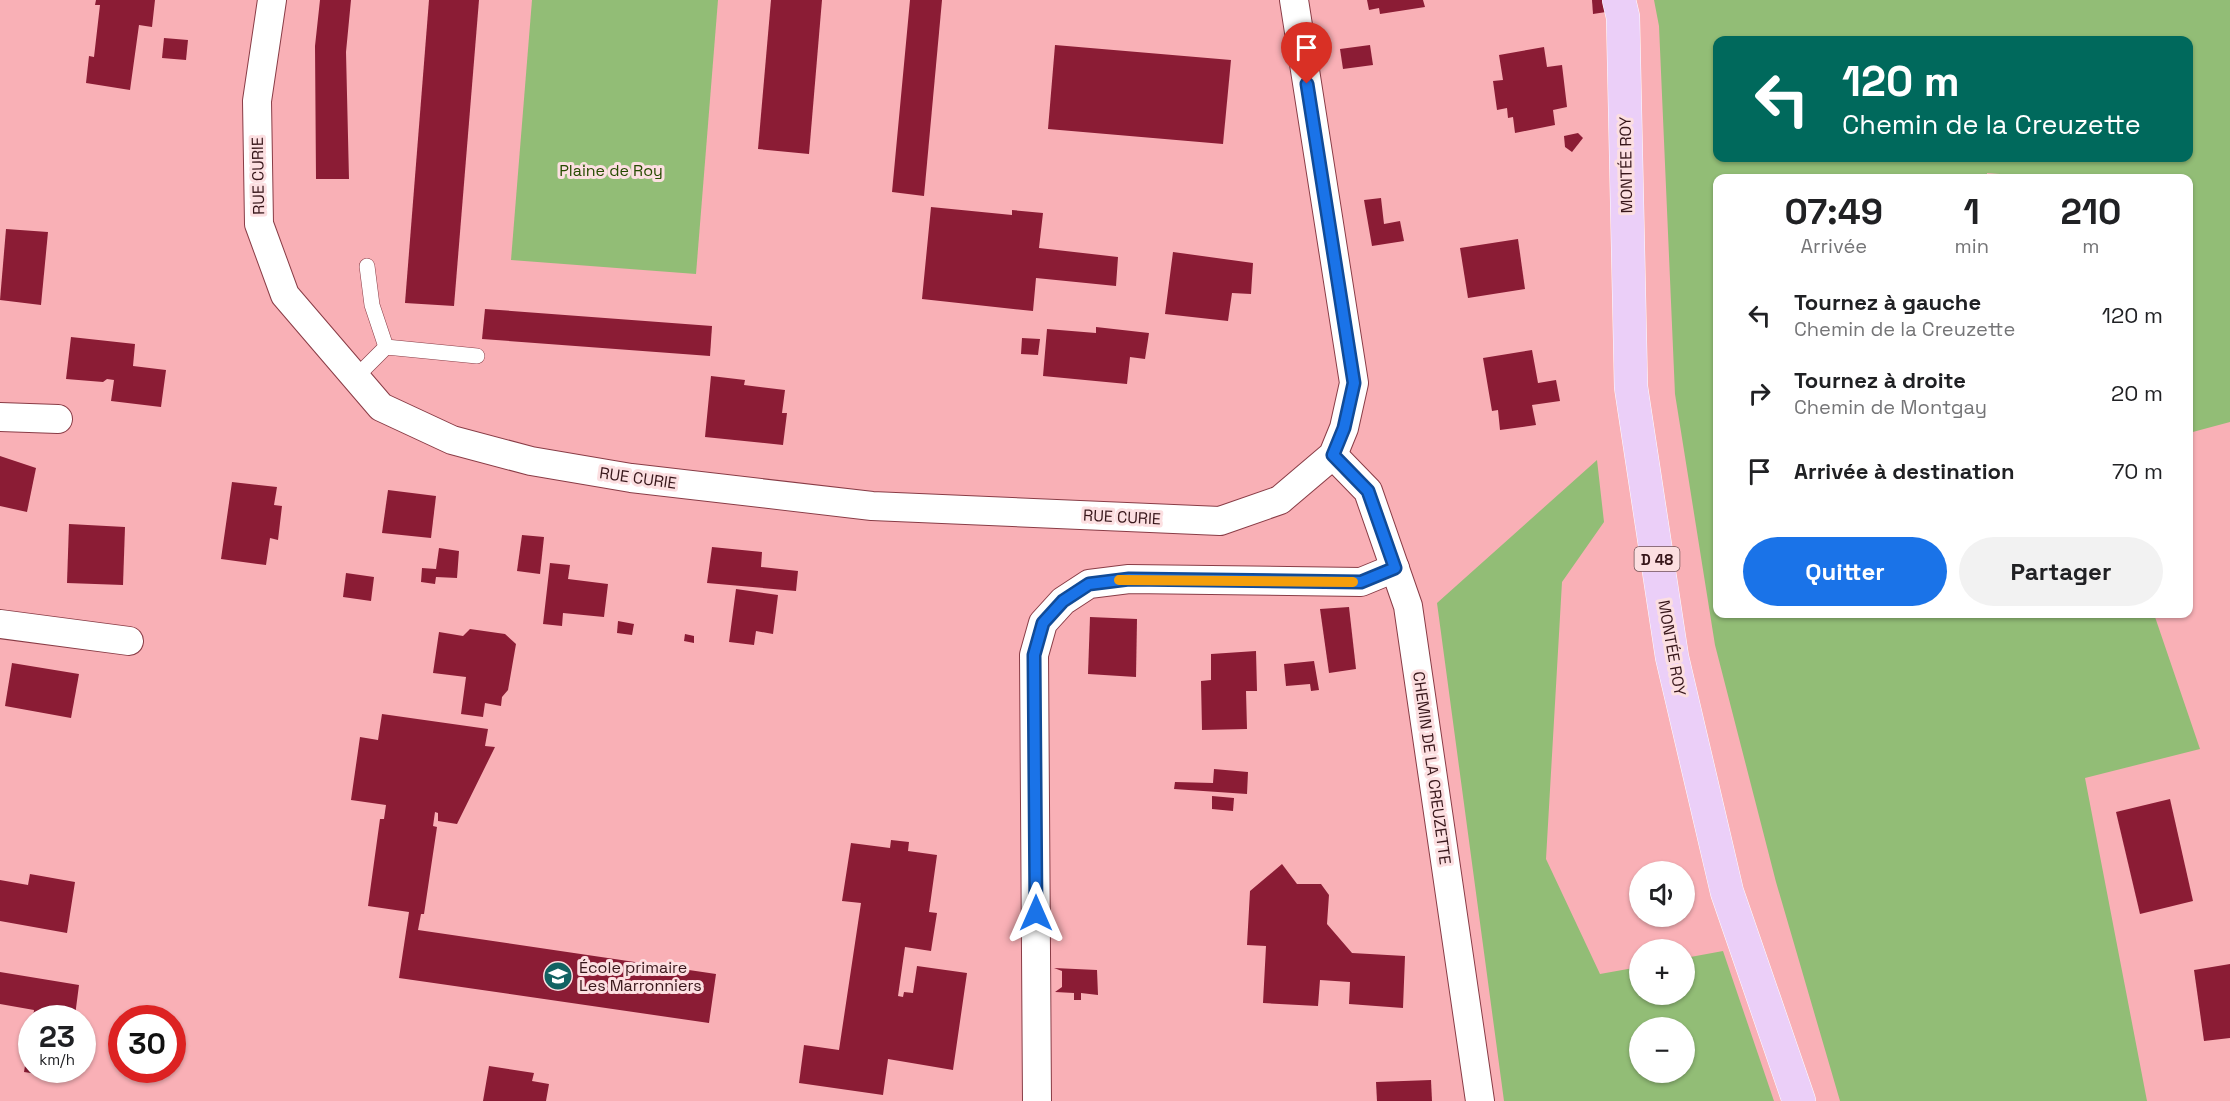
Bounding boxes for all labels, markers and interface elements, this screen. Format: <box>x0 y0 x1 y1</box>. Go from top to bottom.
pin <box>1281 22 1332 84</box>
icon: arrive <box>1290 31 1323 64</box>
text: 120 m <box>1842 55 1960 108</box>
icon: left <box>1743 60 1821 138</box>
text: Chemin de la Creuzette <box>1842 107 2141 142</box>
street label: MONTÉE ROY <box>1615 116 1637 214</box>
street label: RUE CURIE <box>247 137 269 215</box>
park label: Plaine de Roy <box>559 160 663 181</box>
text: 07:49 <box>1785 189 1883 235</box>
text: 1 <box>1964 189 1980 235</box>
text: 210 <box>2060 189 2121 235</box>
text: Arrivée <box>1800 233 1867 259</box>
text: min <box>1955 233 1989 259</box>
text: m <box>2082 233 2100 259</box>
text: Tournez à gauche <box>1794 288 1981 316</box>
icon: left <box>1743 299 1776 332</box>
text: 120 m <box>2102 301 2163 329</box>
text: Chemin de la Creuzette <box>1794 316 2015 342</box>
text: Tournez à droite <box>1794 366 1966 394</box>
icon: right <box>1743 377 1776 410</box>
text: 20 m <box>2111 379 2163 407</box>
text: Chemin de Montgay <box>1794 394 1987 420</box>
icon: arrive <box>1743 455 1776 488</box>
text: Arrivée à destination <box>1794 457 2015 485</box>
text: 70 m <box>2112 457 2163 485</box>
street label: RUE CURIE <box>598 462 678 494</box>
street label: RUE CURIE <box>1083 504 1161 530</box>
button: Quitter <box>1743 537 1947 606</box>
button: Partager <box>1959 537 2163 606</box>
road number: D 48 <box>1634 547 1680 571</box>
street label: MONTÉE ROY <box>1653 598 1691 698</box>
street label: CHEMIN DE LA CREUZETTE <box>1408 670 1456 866</box>
map controls <box>1629 861 1695 1083</box>
button: sound <box>1629 861 1695 927</box>
position arrow <box>1004 881 1068 945</box>
button: + <box>1629 939 1695 1005</box>
place label: École primaire Les Marronniers <box>579 957 702 996</box>
school or university icon: École primaire Les Marronniers <box>542 960 574 992</box>
speed limit sign: 30 <box>108 1005 186 1083</box>
text: 23 <box>39 1017 75 1056</box>
button: − <box>1629 1017 1695 1083</box>
text: km/h <box>39 1050 75 1069</box>

